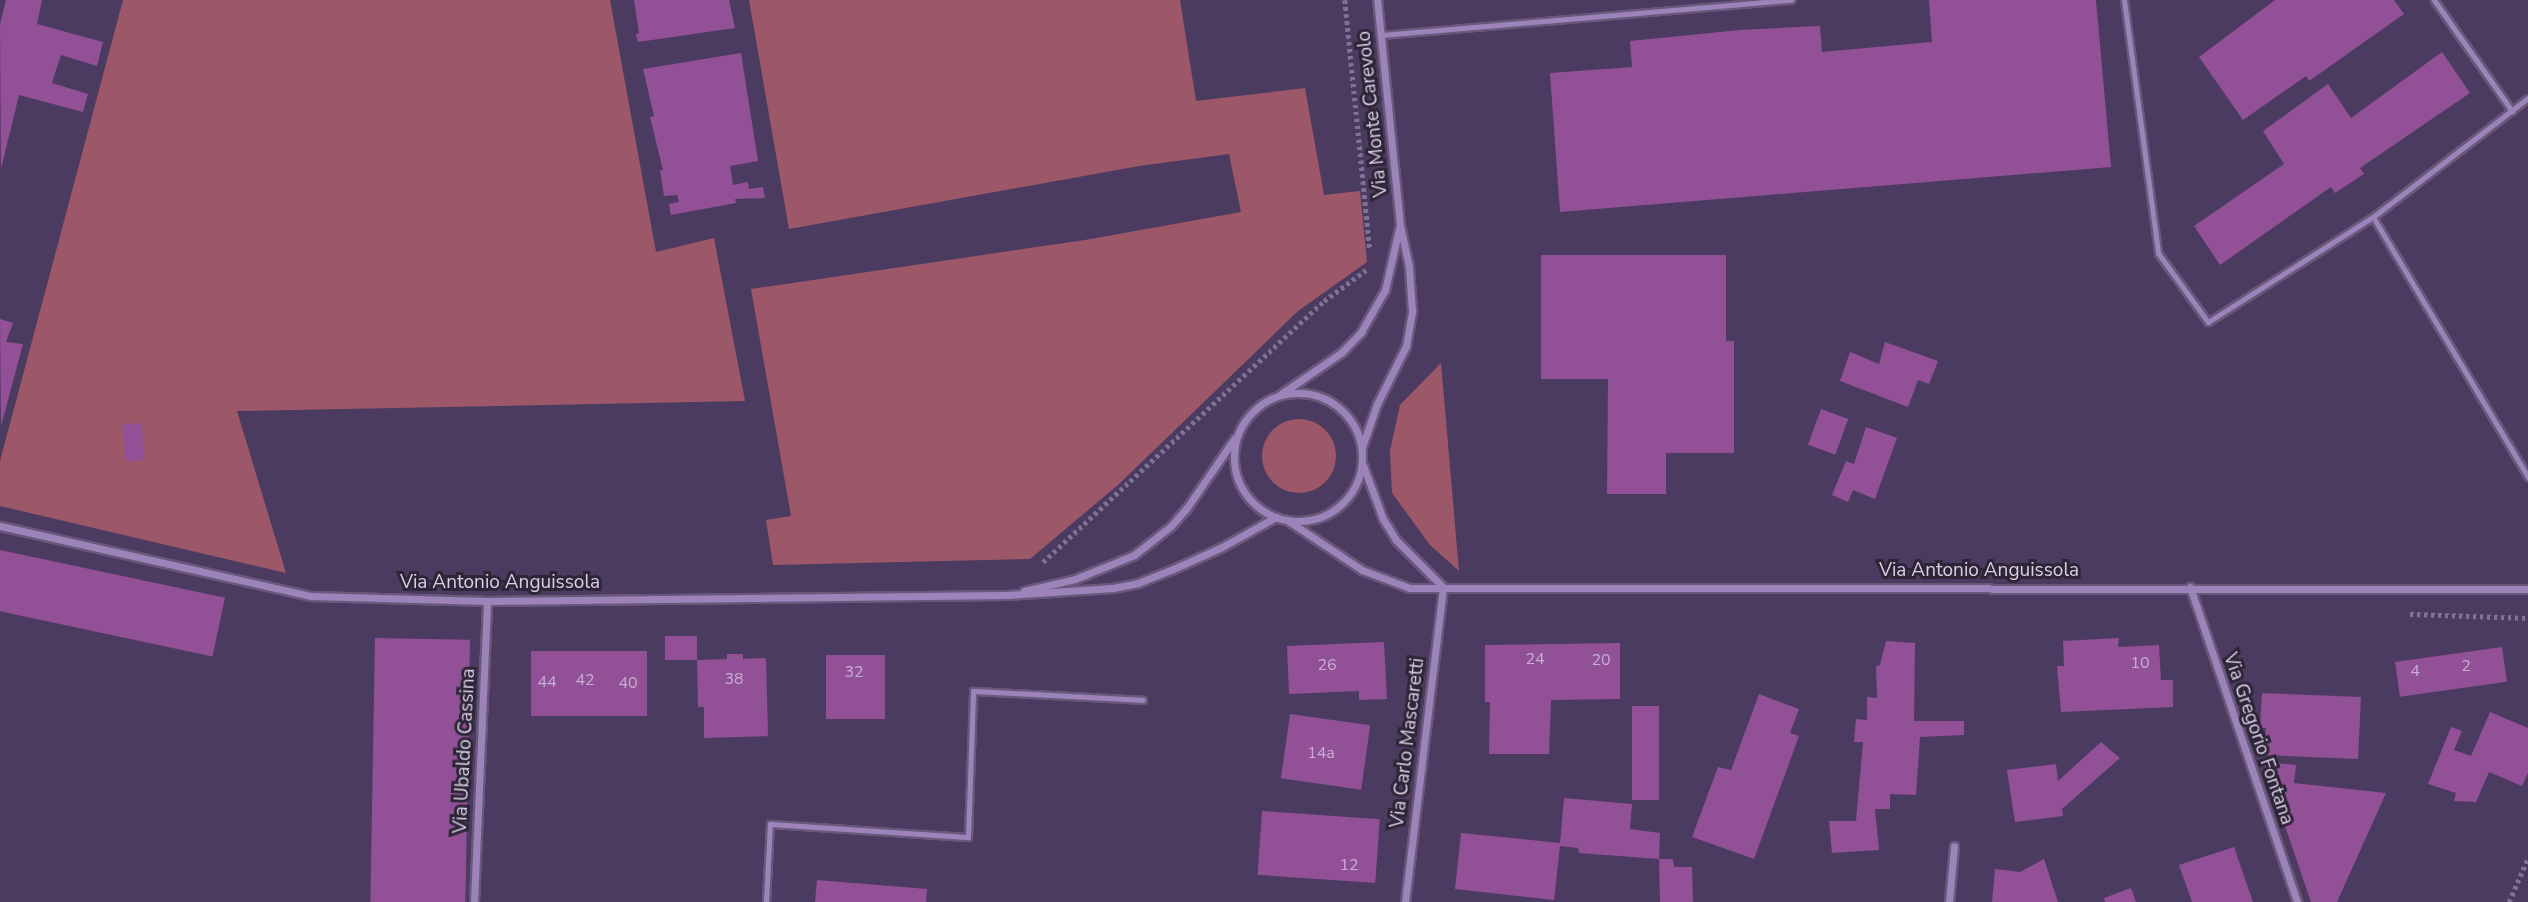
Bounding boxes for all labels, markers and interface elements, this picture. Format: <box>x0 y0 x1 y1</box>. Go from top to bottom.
street label: Via Monte Carevolo <box>1353 30 1393 198</box>
street label: Via Antonio Anguissola <box>1879 560 2079 582</box>
street label: Via Antonio Anguissola <box>400 572 600 594</box>
house number: 24 <box>1525 649 1545 669</box>
house number: 20 <box>1591 650 1611 670</box>
street label: Via Gregorio Fontana <box>2218 650 2298 828</box>
house number: 10 <box>2130 653 2150 673</box>
house number: 26 <box>1317 655 1337 675</box>
house number: 2 <box>2461 656 2471 676</box>
street label: Via Carlo Mascaretti <box>1386 657 1430 829</box>
house number: 4 <box>2410 661 2420 681</box>
house number: 32 <box>844 662 864 682</box>
street label: Via Ubaldo Cassina <box>449 668 481 834</box>
house number: 38 <box>724 669 744 689</box>
house number: 42 <box>575 670 595 690</box>
house number: 44 <box>537 672 557 692</box>
house number: 40 <box>618 673 638 693</box>
house number: 14a <box>1307 743 1335 763</box>
house number: 12 <box>1339 855 1359 875</box>

